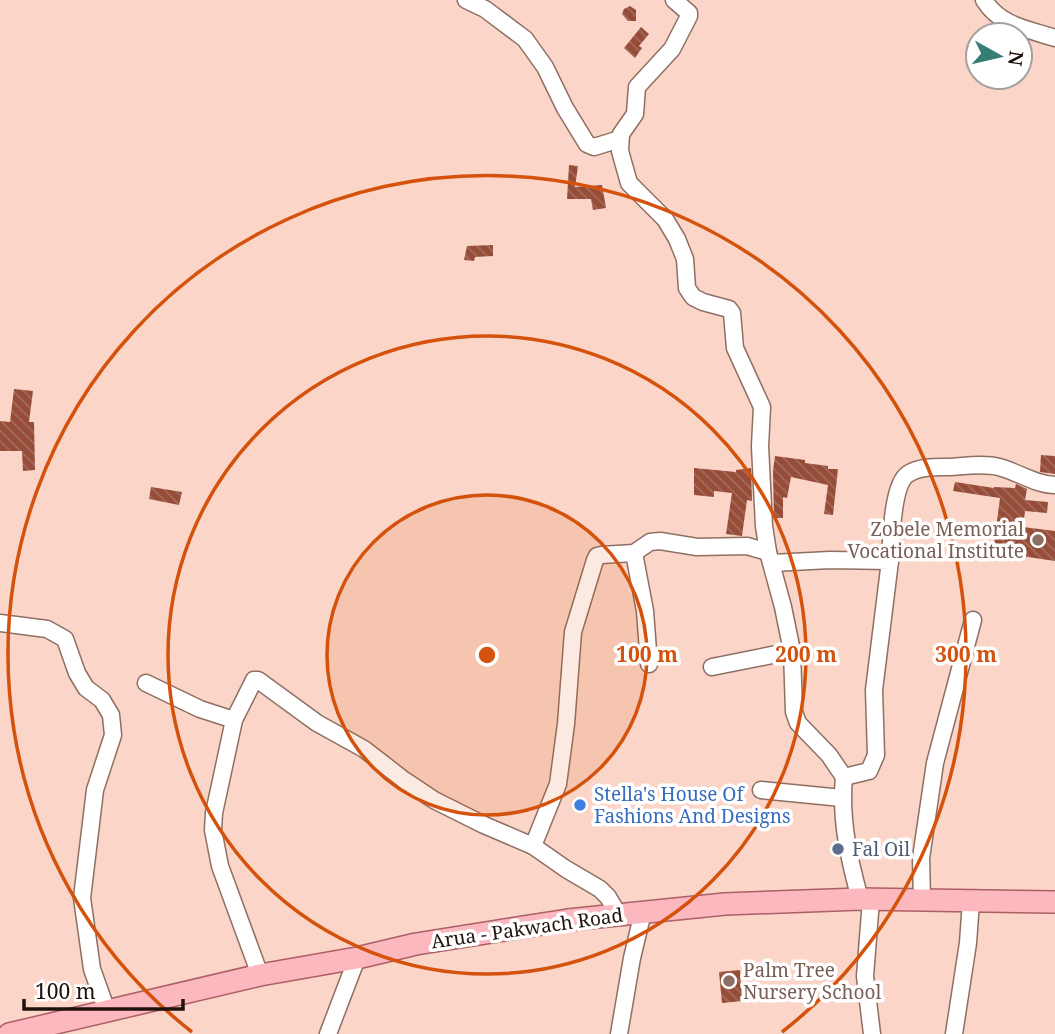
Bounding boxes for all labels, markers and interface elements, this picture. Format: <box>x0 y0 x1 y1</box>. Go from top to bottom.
north arrow <box>964 21 1034 91</box>
text: N <box>1002 49 1030 68</box>
place label: Zobele Memorial Vocational Institute <box>848 516 1024 564</box>
marker: Zobele Memorial Vocational Institute <box>1030 532 1046 548</box>
text: 100 m <box>616 640 678 668</box>
text: 200 m <box>775 640 837 668</box>
text: 300 m <box>935 640 997 668</box>
centre of rings <box>475 643 499 667</box>
place label: Stella's House Of Fashions And Designs <box>594 781 791 829</box>
marker: Stella's House Of Fashions And Designs <box>572 797 588 813</box>
place label: Fal Oil <box>852 836 910 862</box>
marker: Fal Oil <box>830 841 846 857</box>
street label: Arua - Pakwach Road <box>429 902 625 954</box>
place label: Palm Tree Nursery School <box>743 957 882 1005</box>
scale bar <box>24 968 184 1012</box>
marker: Palm Tree Nursery School <box>721 973 737 989</box>
text: 100 m <box>35 977 96 1005</box>

